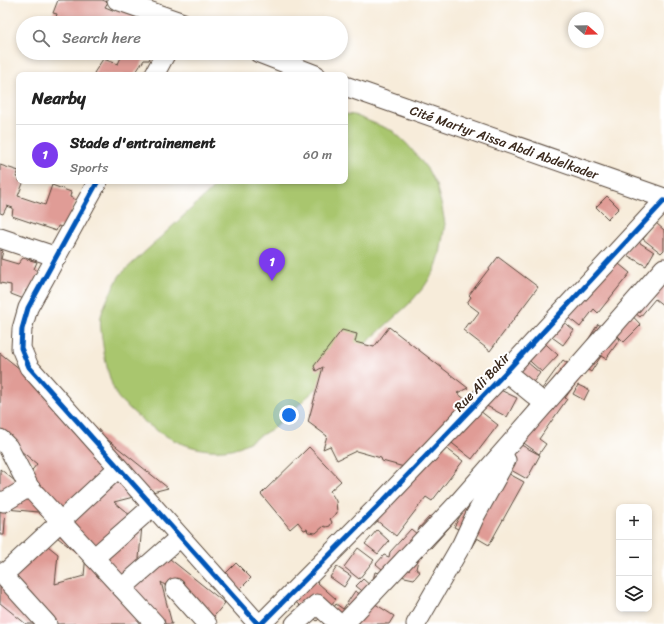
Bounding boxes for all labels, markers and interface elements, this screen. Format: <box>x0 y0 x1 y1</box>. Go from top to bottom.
north arrow <box>568 12 604 48</box>
search box <box>16 16 348 60</box>
text: Search here <box>62 25 141 51</box>
icon: search <box>30 27 52 49</box>
text: Nearby <box>32 83 86 113</box>
street label: Cité Martyr Aissa Abdi Abdelkader <box>407 98 603 186</box>
text: Stade d'entrainement <box>70 130 216 156</box>
text: 1 <box>42 143 48 166</box>
text: 60 m <box>303 143 332 166</box>
text: Sports <box>70 156 108 179</box>
pin: 1 <box>259 248 285 281</box>
street label: Rue Ali Bakir <box>448 346 516 417</box>
your location <box>279 405 299 425</box>
map controls <box>616 504 652 612</box>
button: + <box>616 504 652 540</box>
button: − <box>616 540 652 576</box>
button: layers <box>616 576 652 612</box>

